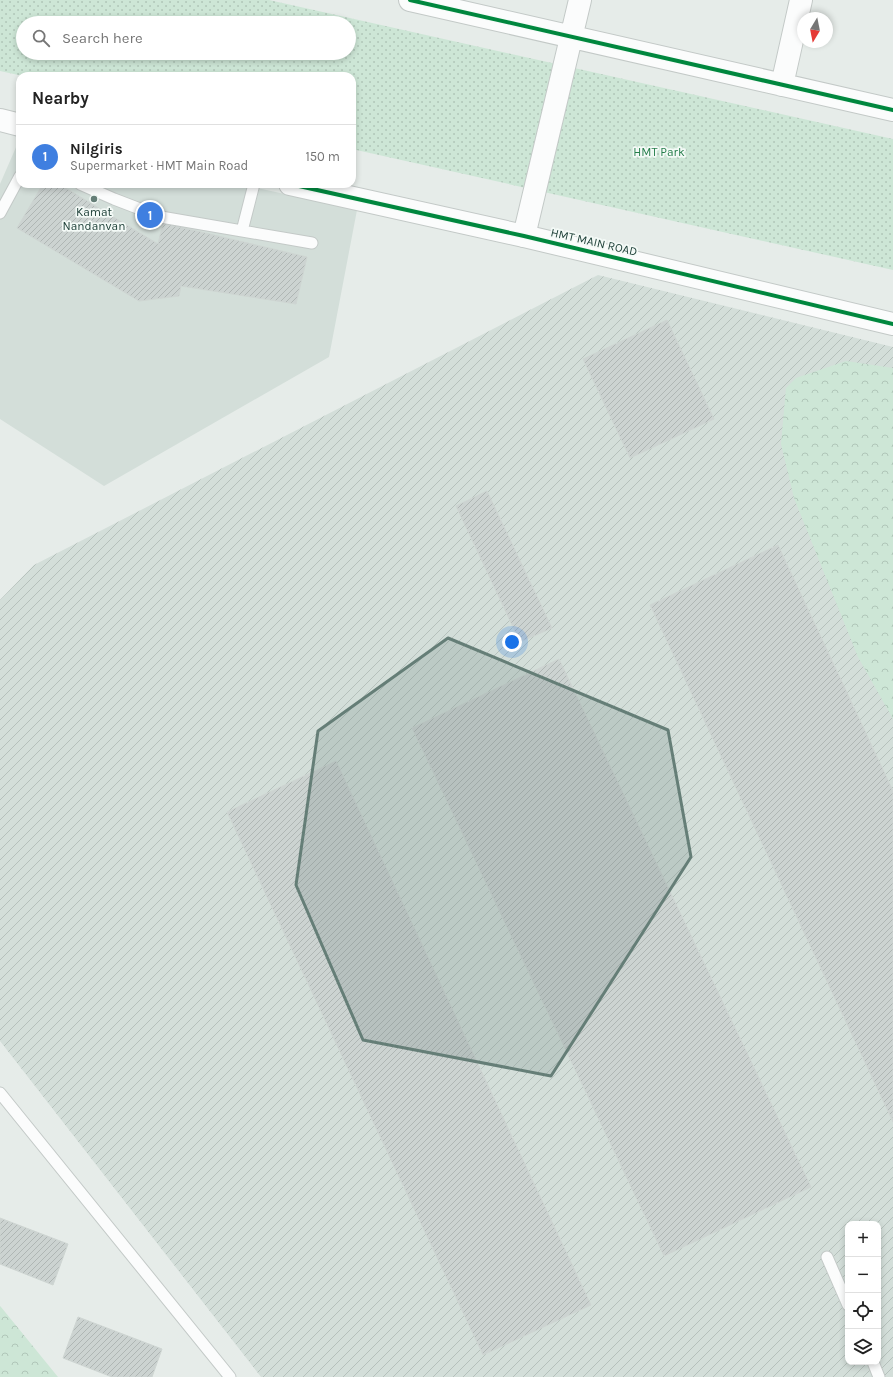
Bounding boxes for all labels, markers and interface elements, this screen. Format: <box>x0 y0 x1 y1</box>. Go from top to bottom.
north arrow <box>797 12 833 48</box>
search box <box>16 16 356 60</box>
icon: search <box>30 27 52 49</box>
text: Search here <box>62 29 143 47</box>
text: Nearby <box>32 88 89 108</box>
text: Nilgiris <box>70 140 123 158</box>
park label: HMT Park <box>633 145 685 159</box>
text: 1 <box>43 149 47 164</box>
text: 150 m <box>305 149 340 164</box>
text: Supermarket · HMT Main Road <box>70 158 248 173</box>
marker: Kamat Nandanvan <box>89 194 99 204</box>
pin: 1 <box>137 200 163 230</box>
place label: Kamat Nandanvan <box>63 205 125 233</box>
street label: HMT MAIN ROAD <box>549 225 639 259</box>
your location <box>502 632 522 652</box>
map controls <box>845 1221 881 1365</box>
button: + <box>845 1221 881 1257</box>
button: − <box>845 1257 881 1293</box>
button: locate <box>845 1293 881 1329</box>
button: layers <box>845 1329 881 1365</box>

